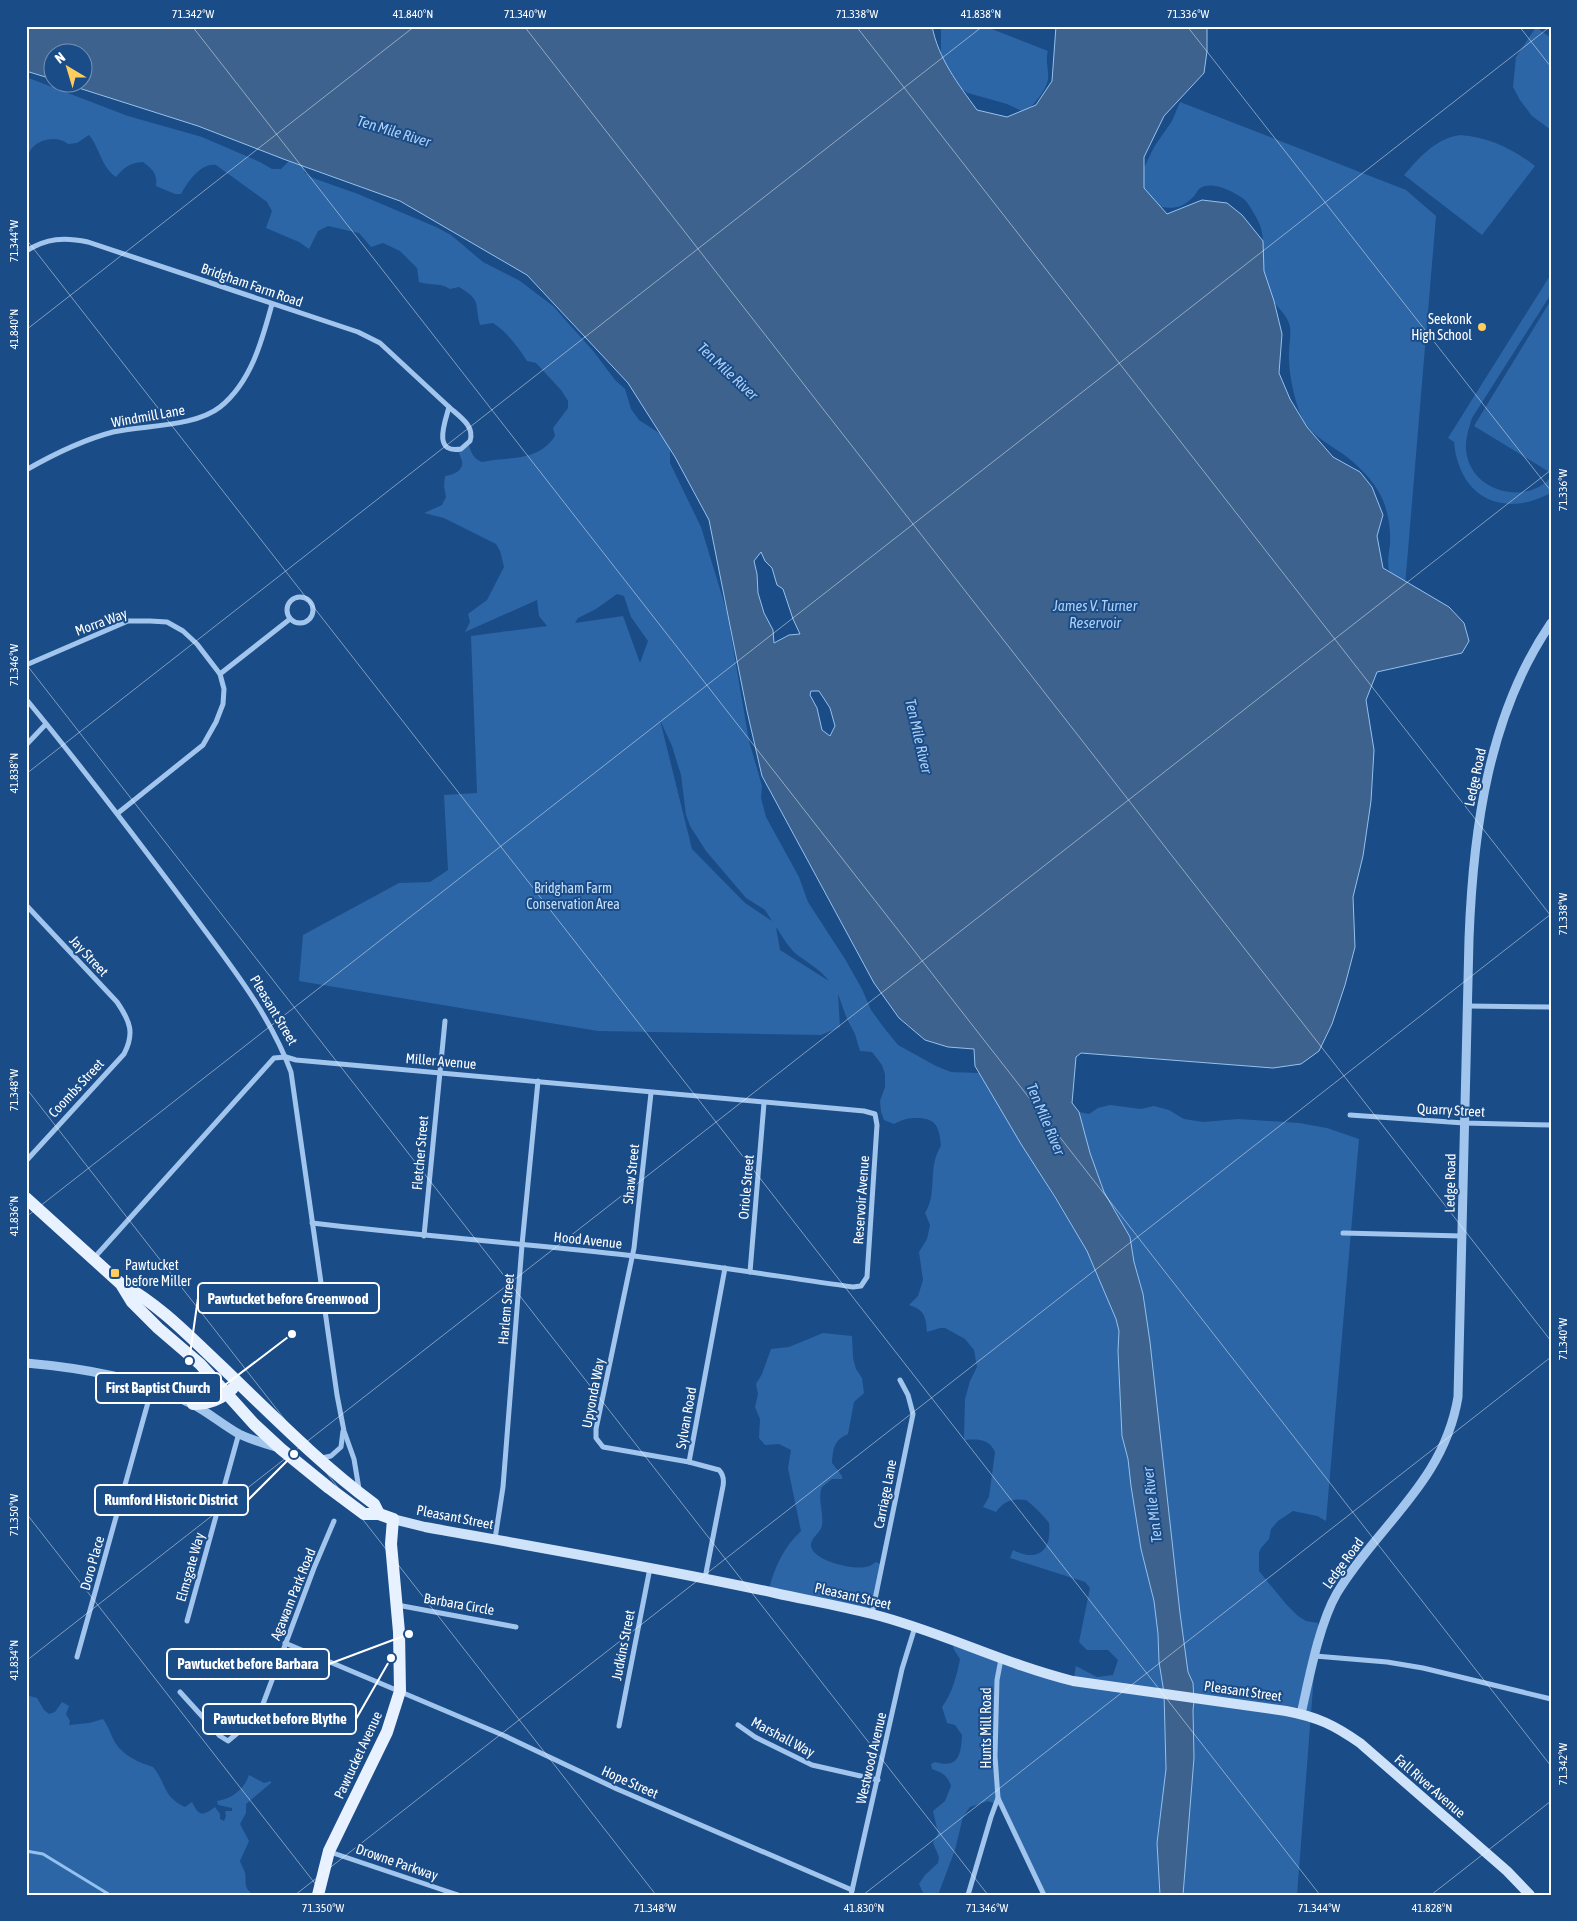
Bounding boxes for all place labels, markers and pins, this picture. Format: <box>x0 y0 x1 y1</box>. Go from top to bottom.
place label: Seekonk High School <box>1411 311 1472 343</box>
marker: Seekonk High School <box>1476 321 1488 333</box>
place label: Pawtucket before Miller <box>125 1257 192 1289</box>
marker: Pawtucket before Miller <box>109 1267 121 1279</box>
callout: Pawtucket before Greenwood <box>198 1283 379 1313</box>
callout: First Baptist Church <box>96 1373 221 1403</box>
callout: Rumford Historic District <box>95 1485 248 1515</box>
callout: Pawtucket before Barbara <box>167 1649 329 1679</box>
callout: Pawtucket before Blythe <box>203 1704 356 1734</box>

